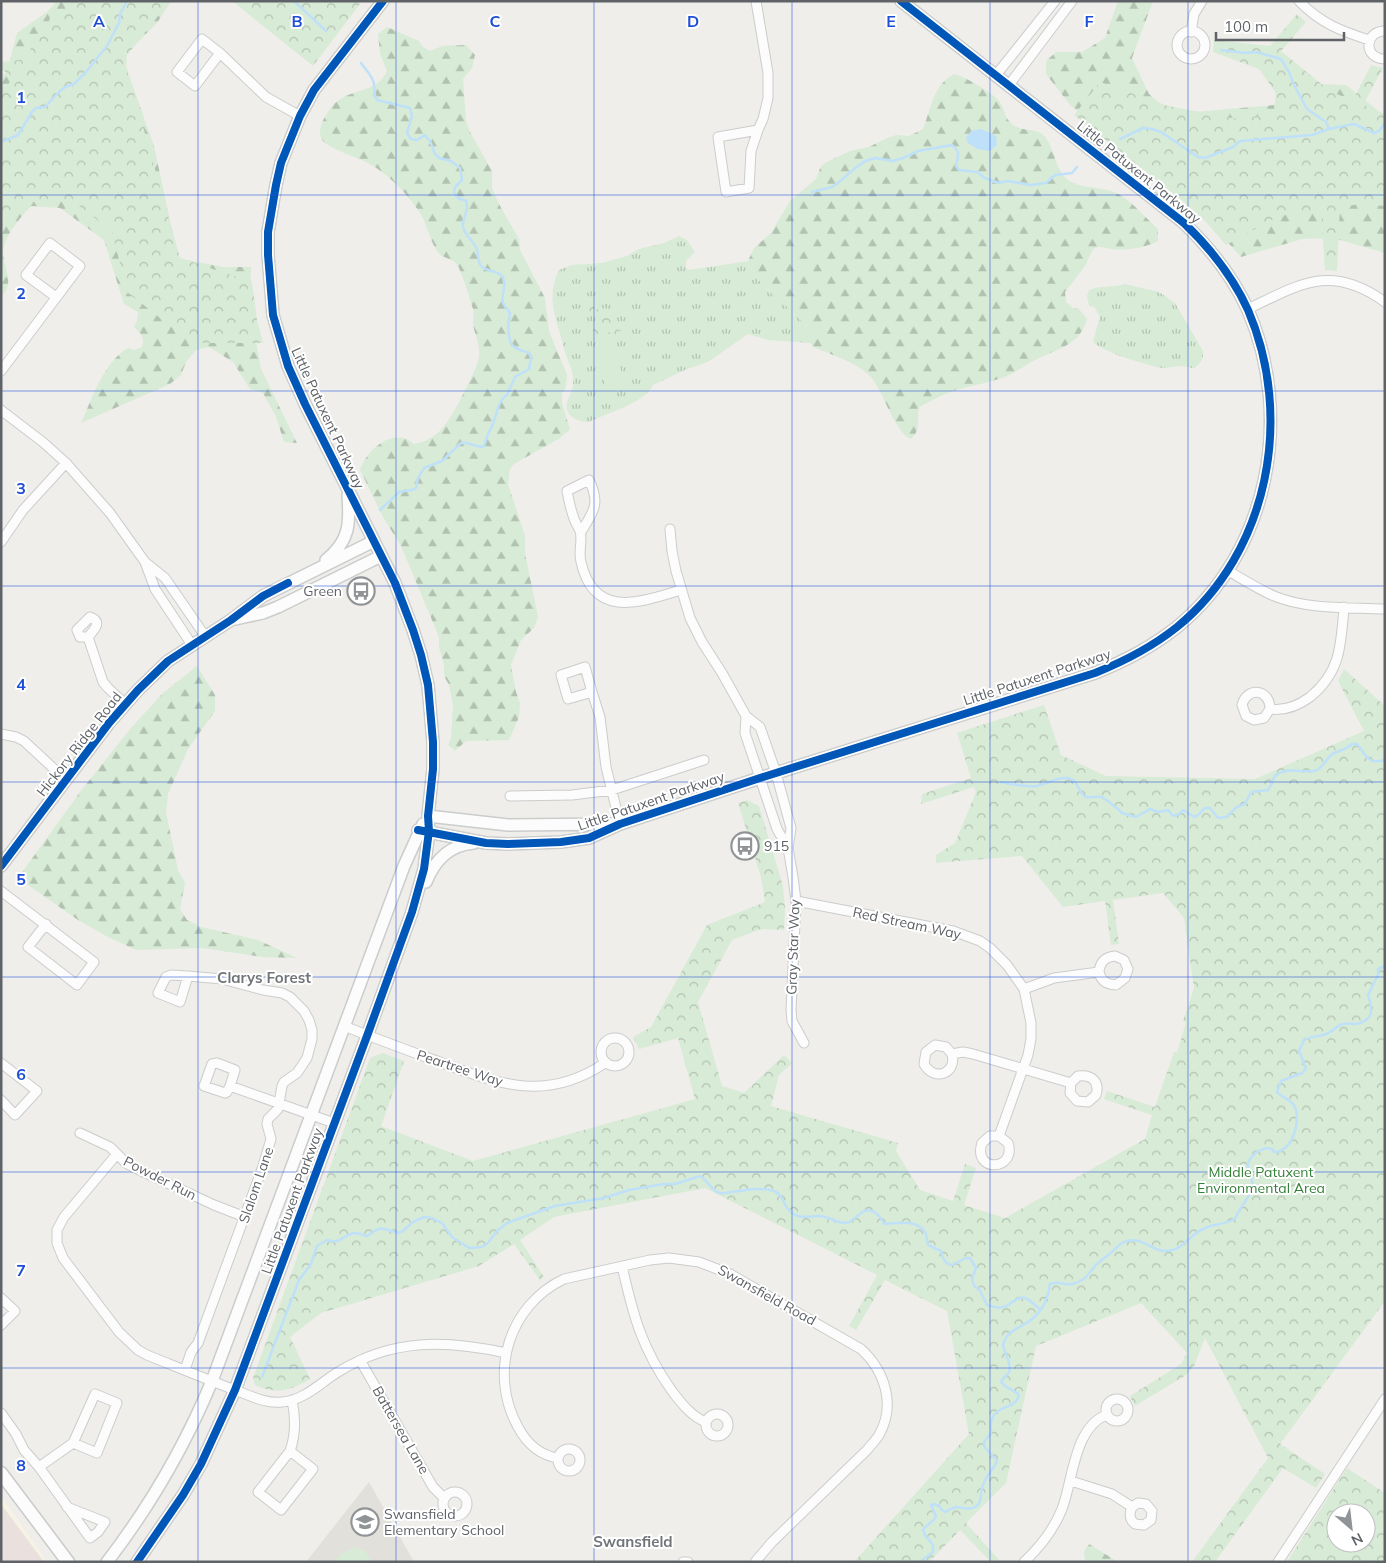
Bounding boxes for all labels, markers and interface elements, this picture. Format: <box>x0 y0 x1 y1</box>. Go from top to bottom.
scale bar <box>1216 10 1344 42</box>
text: A <box>93 11 105 31</box>
text: B <box>291 11 303 31</box>
text: C <box>490 11 501 31</box>
text: D <box>687 11 699 31</box>
text: E <box>886 11 896 31</box>
text: F <box>1084 11 1094 31</box>
text: 100 m <box>1224 17 1268 36</box>
text: 1 <box>16 87 26 107</box>
street label: Little Patuxent Parkway <box>1073 117 1205 228</box>
text: 2 <box>16 283 26 303</box>
street label: Little Patuxent Parkway <box>287 344 369 492</box>
text: 3 <box>16 478 26 498</box>
bus stop icon: Green <box>346 576 376 606</box>
place label: Green <box>303 582 342 600</box>
street label: Little Patuxent Parkway <box>961 644 1114 709</box>
text: 4 <box>16 674 26 694</box>
street label: Hickory Ridge Road <box>32 688 126 800</box>
street label: Little Patuxent Parkway <box>575 767 727 835</box>
bus stop icon: 915 <box>730 831 760 861</box>
place label: 915 <box>764 837 789 855</box>
text: 5 <box>16 869 26 889</box>
street label: Gray Star Way <box>782 898 804 995</box>
street label: Red Stream Way <box>851 903 963 943</box>
district label: Clarys Forest <box>217 968 311 987</box>
street label: Peartree Way <box>415 1046 506 1091</box>
text: 6 <box>16 1064 26 1084</box>
street label: Little Patuxent Parkway <box>257 1125 327 1276</box>
street label: Slalom Lane <box>235 1144 277 1226</box>
street label: Powder Run <box>121 1152 199 1204</box>
park label: Middle Patuxent Environmental Area <box>1197 1163 1325 1197</box>
text: 7 <box>16 1260 26 1280</box>
street label: Swansfield Road <box>715 1261 819 1329</box>
street label: Battersea Lane <box>369 1383 433 1477</box>
text: 8 <box>16 1455 26 1475</box>
north arrow <box>1326 1503 1376 1553</box>
place label: Swansfield Elementary School <box>384 1505 504 1539</box>
school or university icon: Swansfield Elementary School <box>350 1507 380 1537</box>
text: N <box>1348 1529 1366 1550</box>
district label: Swansfield <box>593 1532 673 1551</box>

